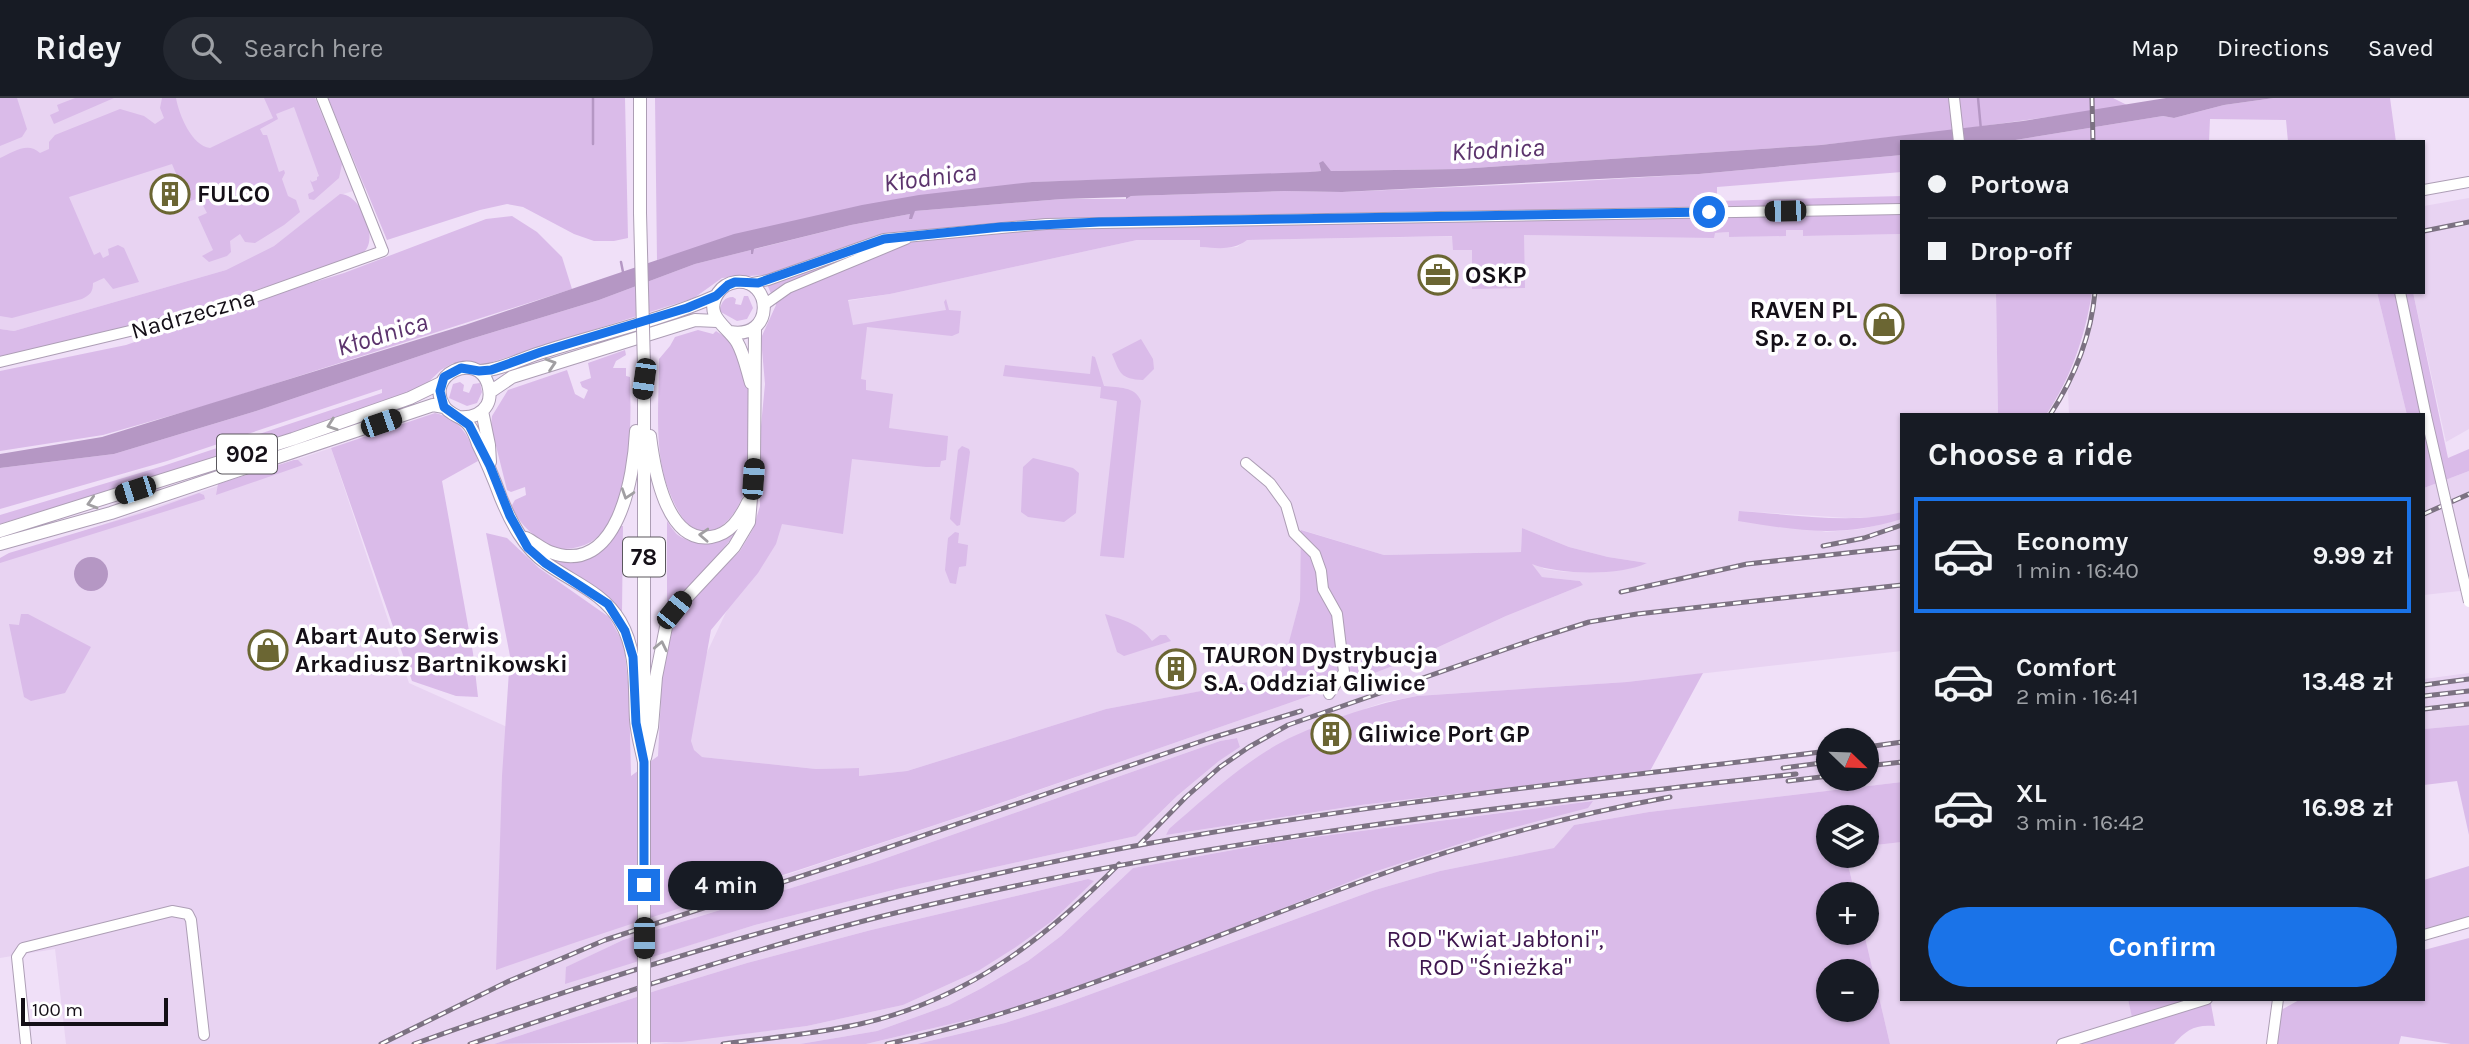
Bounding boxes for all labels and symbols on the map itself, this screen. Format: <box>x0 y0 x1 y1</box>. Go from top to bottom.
water label: Kłodnica <box>1450 132 1546 167</box>
water label: Kłodnica <box>882 156 978 199</box>
building icon: FULCO <box>149 173 191 215</box>
place label: FULCO <box>197 180 270 208</box>
route start <box>1693 196 1725 228</box>
car <box>1764 200 1807 222</box>
office icon: OSKP <box>1417 254 1459 296</box>
place label: OSKP <box>1465 261 1526 289</box>
street label: Nadrzeczna <box>128 283 258 345</box>
place label: RAVEN PL Sp. z o. o. <box>1750 296 1857 352</box>
shop icon: RAVEN PL Sp. z o. o. <box>1863 303 1905 345</box>
water label: Kłodnica <box>333 306 431 363</box>
car <box>631 357 658 401</box>
one-way arrow <box>545 358 557 372</box>
car <box>358 406 405 440</box>
one-way arrow <box>327 417 339 431</box>
road number: 902 <box>217 434 277 474</box>
car <box>742 457 765 501</box>
car <box>112 474 159 506</box>
one-way arrow <box>620 488 635 500</box>
one-way arrow <box>87 494 99 509</box>
one-way arrow <box>698 528 709 543</box>
road number: 78 <box>623 538 665 576</box>
car <box>653 587 696 633</box>
place label: Abart Auto Serwis Arkadiusz Bartnikowski <box>295 622 568 678</box>
shop icon: Abart Auto Serwis Arkadiusz Bartnikowski <box>247 629 289 671</box>
one-way arrow <box>653 640 668 652</box>
place label: TAURON Dystrybucja S.A. Oddział Gliwice <box>1203 641 1438 697</box>
building icon: TAURON Dystrybucja S.A. Oddział Gliwice <box>1155 648 1197 690</box>
building icon: Gliwice Port GP <box>1310 713 1352 755</box>
place label: Gliwice Port GP <box>1358 720 1530 748</box>
north arrow <box>1816 728 1880 791</box>
callout: 4 min <box>668 860 784 910</box>
route end <box>628 869 660 901</box>
car <box>634 917 655 959</box>
park label: ROD "Kwiat Jabłoni", ROD "Śnieżka" <box>1386 925 1604 981</box>
scale bar <box>21 995 168 1027</box>

